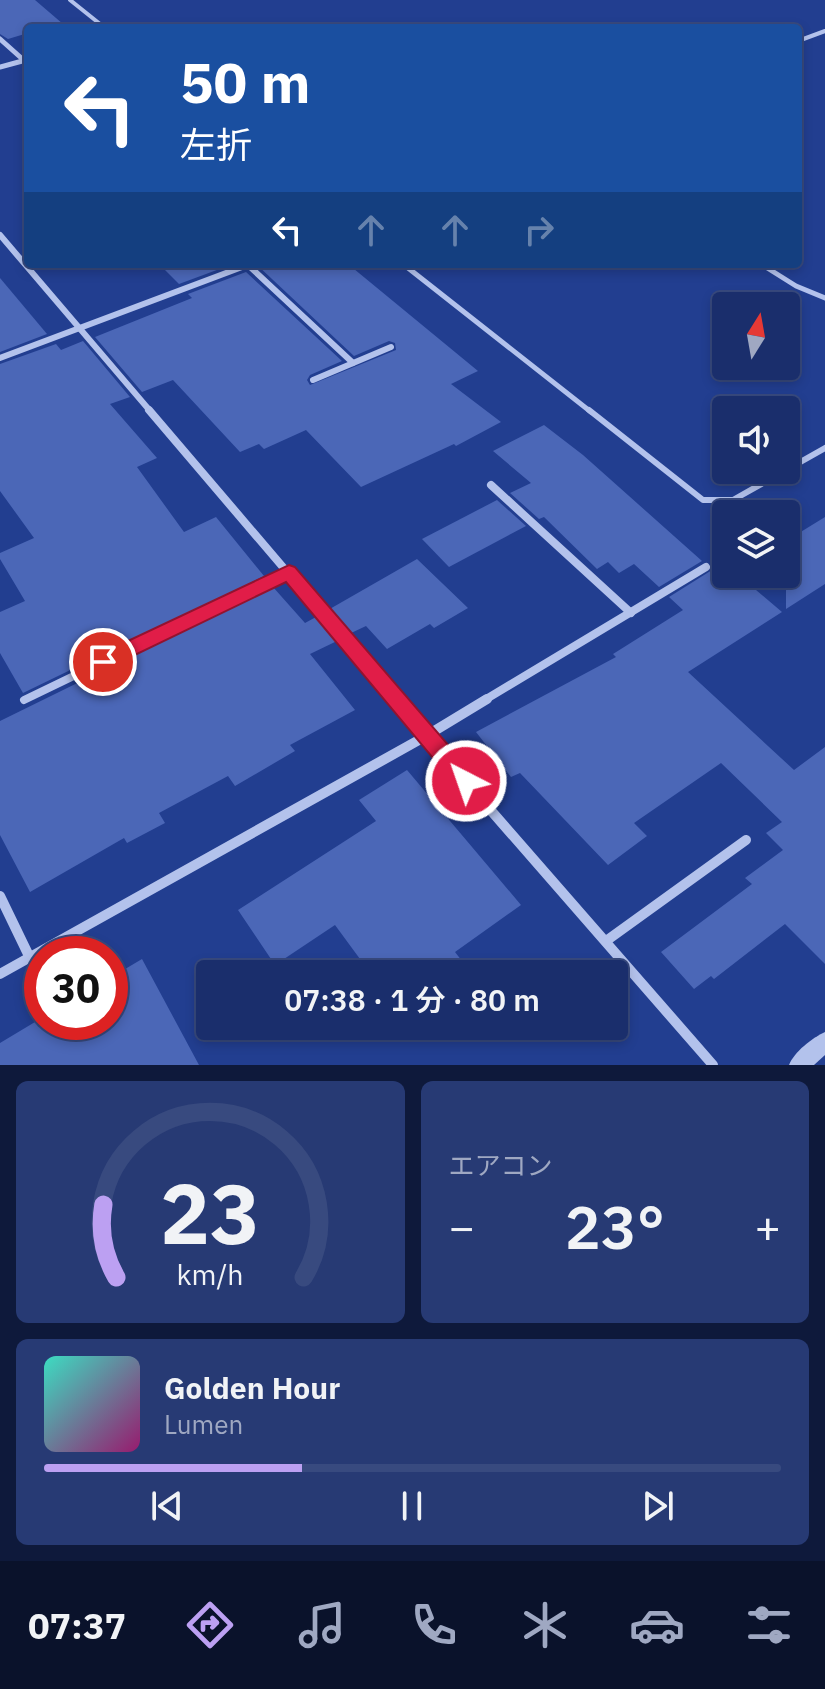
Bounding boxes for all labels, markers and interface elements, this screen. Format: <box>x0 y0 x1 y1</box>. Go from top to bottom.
text: 50 m <box>180 46 310 118</box>
icon: left <box>48 56 152 160</box>
text: 左折 <box>180 121 252 168</box>
icon: left <box>265 208 309 252</box>
icon: ahead <box>349 208 393 252</box>
icon: ahead <box>433 208 477 252</box>
icon: right <box>517 208 561 252</box>
north arrow <box>712 292 800 380</box>
map controls <box>712 292 800 588</box>
button: sound <box>712 396 800 484</box>
button: layers <box>712 500 800 588</box>
pin <box>69 628 137 696</box>
icon: arrive <box>81 640 125 684</box>
position arrow <box>424 739 508 823</box>
speed limit sign: 30 <box>24 936 128 1040</box>
text: 07:38 · 1 分 · 80 m <box>284 980 540 1019</box>
text: エアコン <box>449 1148 553 1182</box>
text: 23 <box>160 1159 260 1267</box>
text: 23° <box>565 1187 665 1266</box>
text: − <box>449 1198 475 1255</box>
text: + <box>755 1198 781 1255</box>
text: km/h <box>177 1256 244 1293</box>
text: Golden Hour <box>164 1368 340 1407</box>
text: Lumen <box>164 1407 243 1441</box>
icon: previous <box>145 1484 189 1528</box>
icon: pause <box>390 1484 434 1528</box>
icon: next <box>636 1484 680 1528</box>
icon: directions <box>182 1597 238 1653</box>
icon: music <box>294 1597 350 1653</box>
icon: phone <box>406 1597 462 1653</box>
icon: climate <box>517 1597 573 1653</box>
icon: car <box>629 1597 685 1653</box>
icon: filters <box>741 1597 797 1653</box>
text: 07:37 <box>28 1602 126 1649</box>

